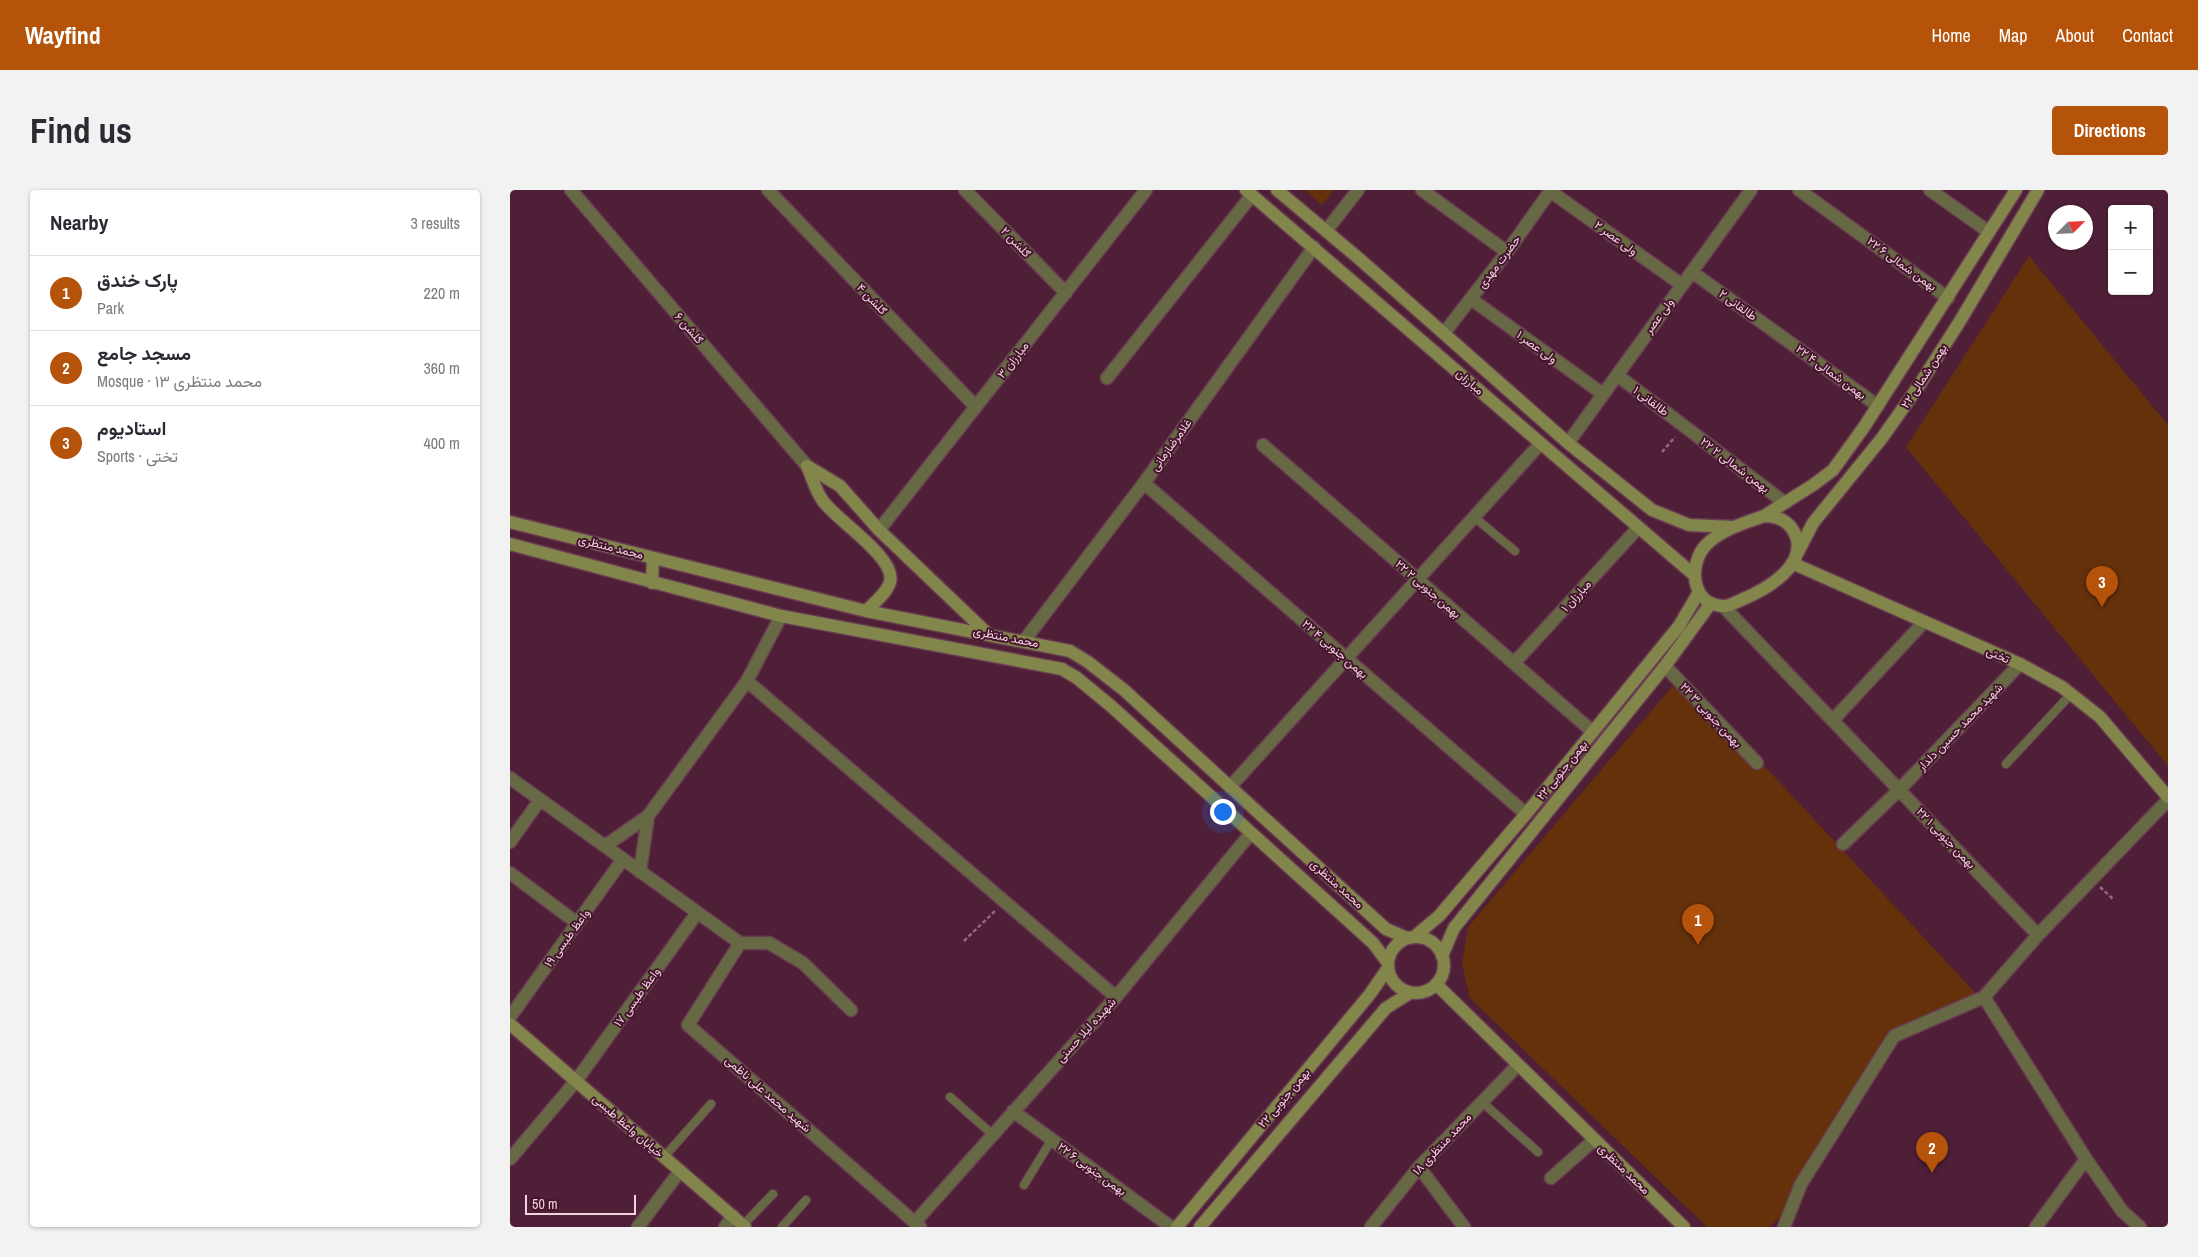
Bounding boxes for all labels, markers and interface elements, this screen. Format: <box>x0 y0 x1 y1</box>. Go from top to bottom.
text: Wayfind <box>25 19 101 51</box>
text: Home <box>1931 23 1971 48</box>
text: Map <box>1999 23 2028 48</box>
text: About <box>2056 23 2094 48</box>
text: Contact <box>2122 23 2173 48</box>
button: Directions <box>2052 106 2168 155</box>
text: Find us <box>30 107 132 154</box>
north arrow <box>2048 205 2093 250</box>
map controls <box>2108 205 2153 295</box>
button: + <box>2108 205 2153 250</box>
text: Nearby <box>50 208 108 237</box>
text: 3 results <box>410 212 460 234</box>
street label: ولی عصر ۲ <box>1591 217 1641 259</box>
street label: ګلشن ۲ <box>997 223 1035 261</box>
street label: حضرت مهدی <box>1474 232 1524 292</box>
street label: ۲۲ بهمن شمالی ۶ <box>1864 233 1940 295</box>
button: − <box>2108 250 2153 295</box>
text: پارک خندق <box>97 267 178 293</box>
street label: ګلشن ۴ <box>853 280 891 318</box>
text: 1 <box>62 282 70 304</box>
text: 220 m <box>424 282 460 304</box>
street label: طالقانی ۲ <box>1716 286 1761 324</box>
street label: ولی عصر <box>1640 295 1677 338</box>
text: Park <box>97 297 124 319</box>
street label: ګلشن ۶ <box>671 309 707 347</box>
street label: ولی عصر ۱ <box>1513 327 1561 367</box>
street label: مبارزان ۳ <box>994 338 1032 382</box>
text: مسجد جامع <box>97 340 191 366</box>
street label: ۲۲ بهمن شمالی ۴ <box>1793 341 1869 403</box>
street label: ۲۲ بهمن شمالی <box>1897 341 1951 411</box>
text: 2 <box>62 357 70 379</box>
text: 360 m <box>424 357 460 379</box>
street label: مبارزان <box>1453 366 1487 398</box>
text: Mosque · محمد منتظری ۱۳ <box>97 370 262 392</box>
street label: طالقانی ۱ <box>1630 382 1672 420</box>
text: استادیوم <box>97 415 166 441</box>
street label: غلامرضازمانی <box>1147 416 1195 474</box>
text: 3 <box>62 432 70 454</box>
text: 400 m <box>424 432 460 454</box>
street label: ۲۲ بهمن شمالی ۲ <box>1697 434 1773 496</box>
text: Sports · تختی <box>97 445 178 467</box>
street label: محمد منتظری <box>577 531 645 563</box>
street label: ۲۲ بهمن جنوبی ۲ <box>1392 556 1464 622</box>
pin: 3 <box>2086 566 2118 607</box>
street label: مبارزان ۱ <box>1557 577 1595 615</box>
street label: ۲۲ بهمن جنوبی ۴ <box>1299 616 1371 682</box>
street label: محمد منتظری <box>972 623 1040 651</box>
street label: تختی <box>1984 643 2012 667</box>
street label: ۲۲ بهمن جنوبی ۳ <box>1677 679 1745 751</box>
street label: شهید محمد حسین دلدار <box>1913 680 2006 775</box>
street label: ۲۲ بهمن جنوبی <box>1533 737 1591 803</box>
your location <box>1210 799 1236 825</box>
street label: ۲۲ بهمن جنوبی ۱ <box>1913 804 1979 872</box>
street label: محمد منتظری <box>1307 856 1367 912</box>
pin: 1 <box>1682 904 1714 945</box>
street label: واعظ طبسی ۱۹ <box>540 906 594 970</box>
street label: واعظ طبسی ۱۷ <box>610 964 664 1030</box>
street label: شهیده لیلا حسنی <box>1053 994 1119 1066</box>
street label: شهید محمد علی ناظمی <box>722 1052 814 1136</box>
street label: ۲۲ بهمن جنوبی <box>1254 1065 1314 1131</box>
street label: خیابان واعظ طبسی <box>589 1091 667 1161</box>
street label: محمد منتظری ۱۸ <box>1409 1109 1475 1179</box>
pin: 2 <box>1916 1132 1948 1173</box>
street label: ۲۲ بهمن جنوبی ۶ <box>1054 1139 1130 1199</box>
street label: محمد منتظری <box>1595 1140 1653 1198</box>
scale bar <box>525 1192 636 1215</box>
text: 50 m <box>532 1195 558 1213</box>

